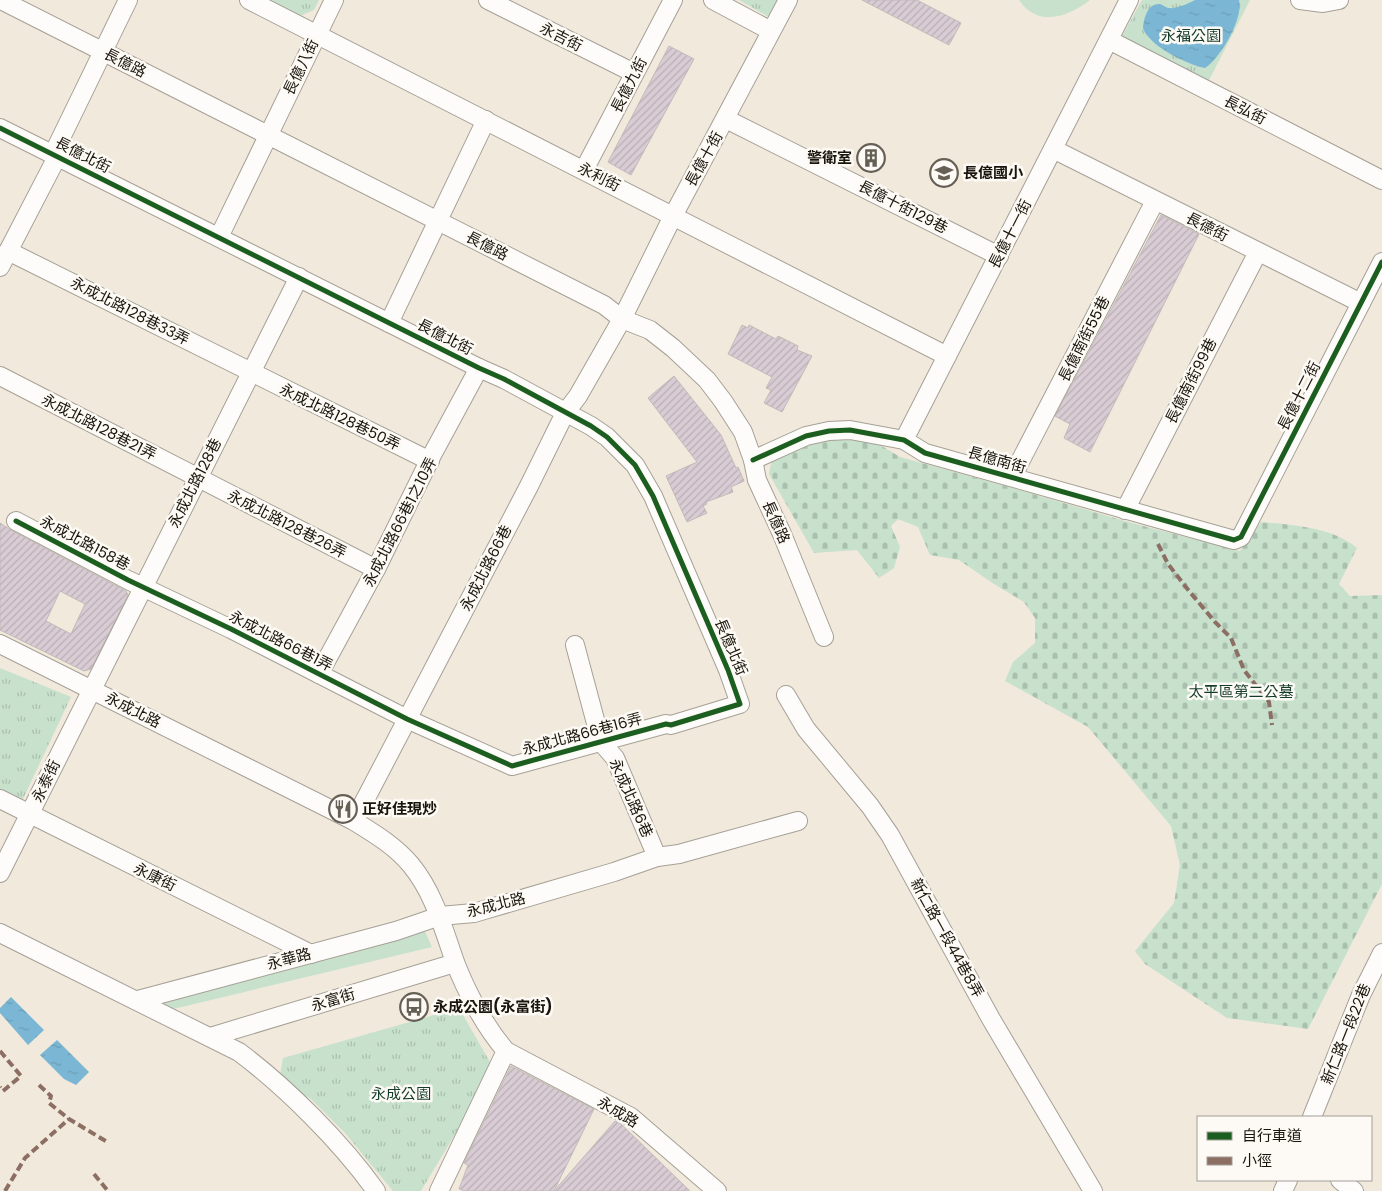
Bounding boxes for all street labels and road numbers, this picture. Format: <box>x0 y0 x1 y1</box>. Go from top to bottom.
street label: 永吉街 <box>536 17 586 56</box>
street label: 長億八街 <box>278 35 323 98</box>
street label: 長億路 <box>100 43 150 82</box>
street label: 長億九街 <box>606 53 652 116</box>
street label: 長弘街 <box>1220 90 1270 129</box>
street label: 長億十街 <box>680 127 727 190</box>
street label: 長億北街 <box>52 132 115 178</box>
street label: 永利街 <box>574 157 624 196</box>
street label: 長億十街129巷 <box>855 175 952 238</box>
street label: 長億十一街 <box>983 196 1036 272</box>
street label: 長德街 <box>1182 207 1232 246</box>
street label: 長億路 <box>462 226 512 265</box>
street label: 永成北路128巷33弄 <box>67 272 193 350</box>
street label: 長億南街55巷 <box>1053 292 1114 385</box>
street label: 長億北街 <box>414 314 477 360</box>
street label: 長億南街99巷 <box>1160 334 1221 427</box>
street label: 長億十二街 <box>1272 358 1325 434</box>
street label: 永成北路128巷50弄 <box>276 378 404 455</box>
street label: 永成北路128巷21弄 <box>38 389 160 465</box>
street label: 永成北路128巷 <box>163 434 226 531</box>
street label: 長億南街 <box>965 441 1029 478</box>
street label: 永成北路66巷1之10弄 <box>358 453 441 590</box>
street label: 永成北路128巷26弄 <box>224 484 350 563</box>
street label: 長億路 <box>758 497 795 547</box>
street label: 永成北路158巷 <box>37 510 134 575</box>
street label: 永成北路66巷 <box>455 521 516 614</box>
street label: 永成北路66巷1弄 <box>226 605 337 676</box>
street label: 長億北街 <box>710 615 753 679</box>
street label: 永成北路 <box>102 687 165 733</box>
street label: 永成北路66巷16弄 <box>520 707 644 760</box>
street label: 永成北路6巷 <box>605 755 658 841</box>
street label: 永泰街 <box>26 756 65 806</box>
street label: 永康街 <box>130 857 180 896</box>
street label: 新仁路一段44巷8弄 <box>906 874 989 1001</box>
street label: 永成北路 <box>464 887 528 922</box>
street label: 永華路 <box>264 943 313 974</box>
street label: 新仁路一段22巷 <box>1316 980 1375 1087</box>
street label: 永富街 <box>308 983 357 1016</box>
street label: 永成路 <box>594 1091 643 1132</box>

